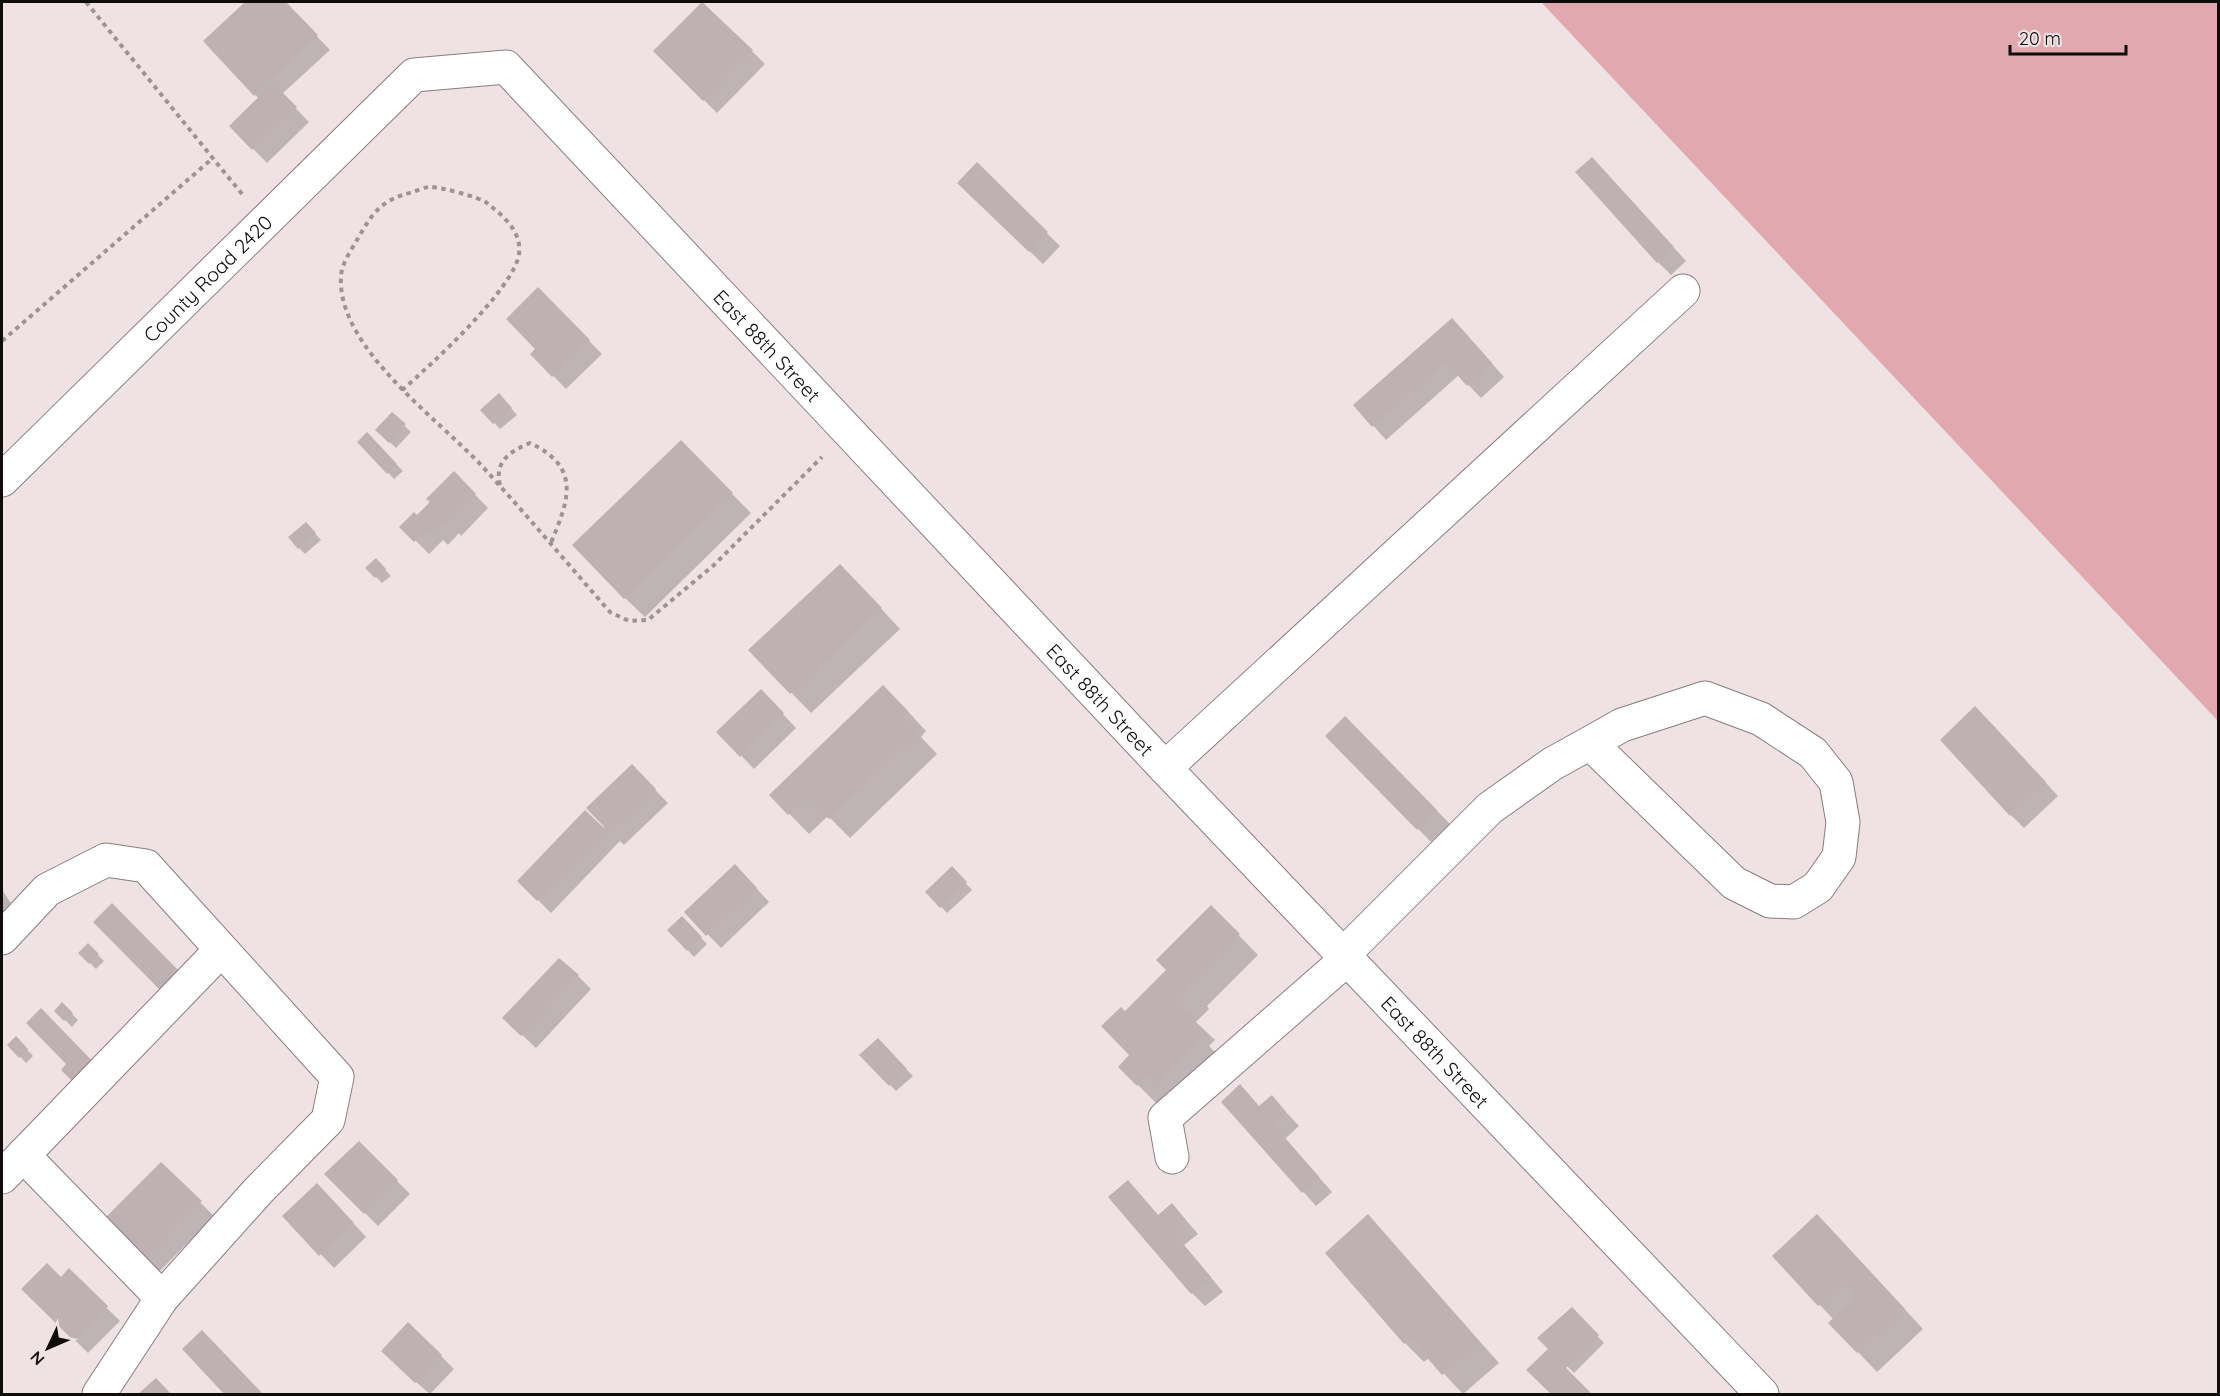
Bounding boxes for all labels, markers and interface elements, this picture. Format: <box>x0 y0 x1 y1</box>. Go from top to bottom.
scale bar <box>2010 18 2126 56</box>
text: 20 m <box>2019 27 2061 50</box>
street label: County Road 2420 <box>138 209 277 347</box>
street label: East 88th Street <box>709 284 827 407</box>
street label: East 88th Street <box>1042 638 1159 761</box>
street label: East 88th Street <box>1376 990 1495 1113</box>
north arrow <box>18 1318 78 1378</box>
text: N <box>26 1347 48 1370</box>

